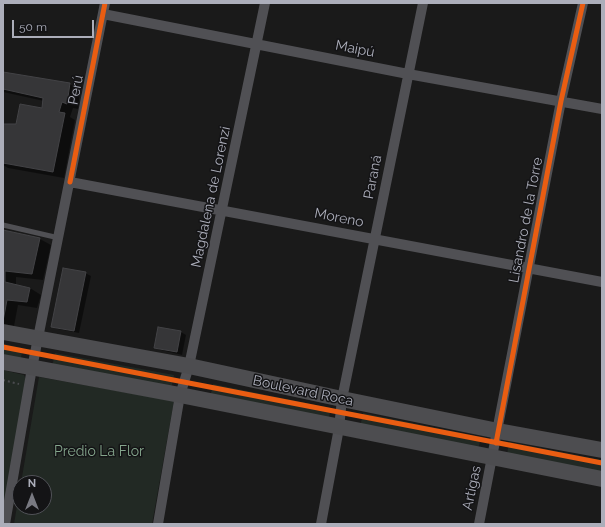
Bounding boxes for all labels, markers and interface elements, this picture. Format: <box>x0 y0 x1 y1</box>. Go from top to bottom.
scale bar <box>14 12 96 38</box>
text: 50 m <box>19 20 47 34</box>
street label: Maipú <box>334 37 376 61</box>
street label: Perú <box>65 74 87 106</box>
street label: Magdalena de Lorenzi <box>188 125 234 269</box>
street label: Paraná <box>361 154 385 200</box>
street label: Lisandro de la Torre <box>506 156 546 284</box>
street label: Moreno <box>313 205 365 231</box>
street label: Boulevard Roca <box>251 372 355 410</box>
park label: Predio La Flor <box>54 444 144 460</box>
street label: Artigas <box>459 464 485 512</box>
north arrow <box>12 475 52 515</box>
text: N <box>28 477 36 490</box>

